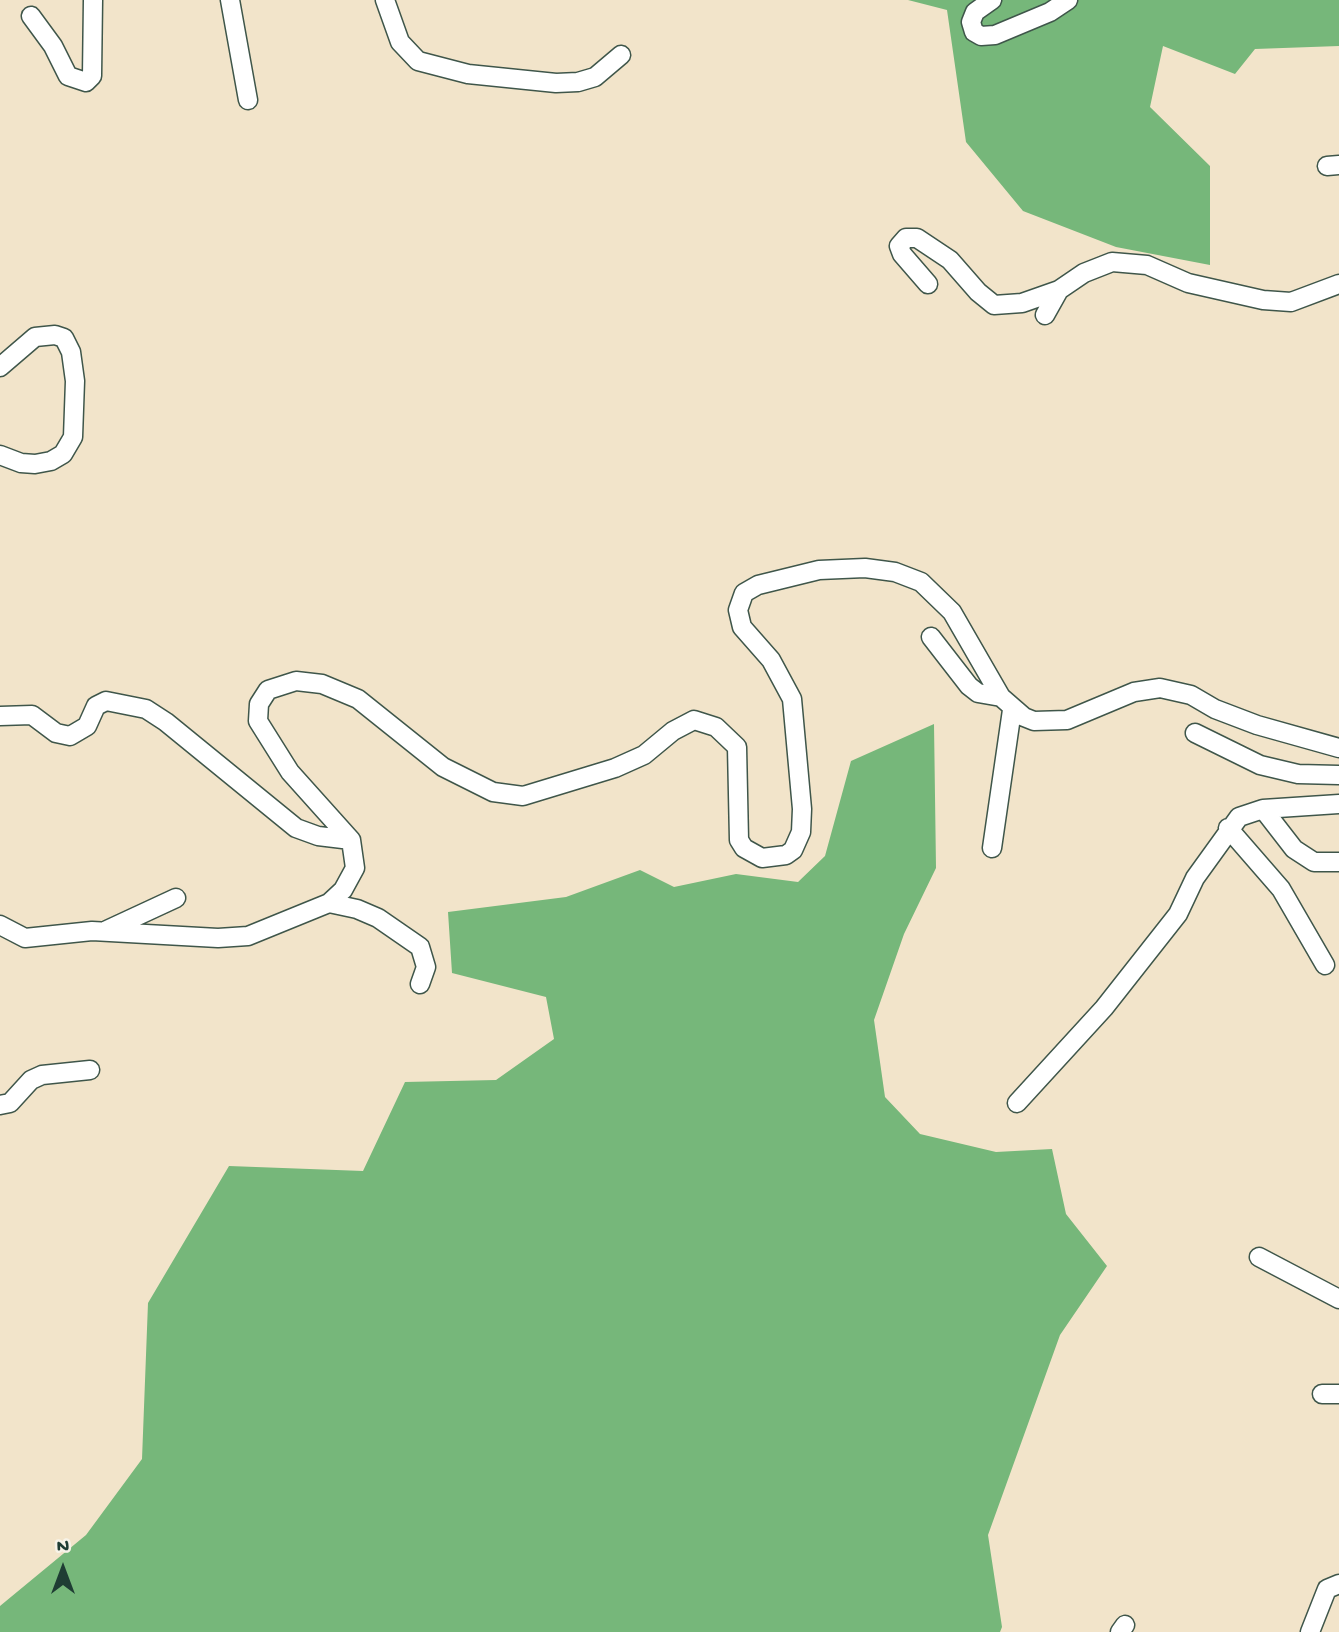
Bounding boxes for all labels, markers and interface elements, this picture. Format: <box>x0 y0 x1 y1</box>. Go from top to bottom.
north arrow <box>28 1534 98 1604</box>
text: N <box>57 1536 69 1559</box>

